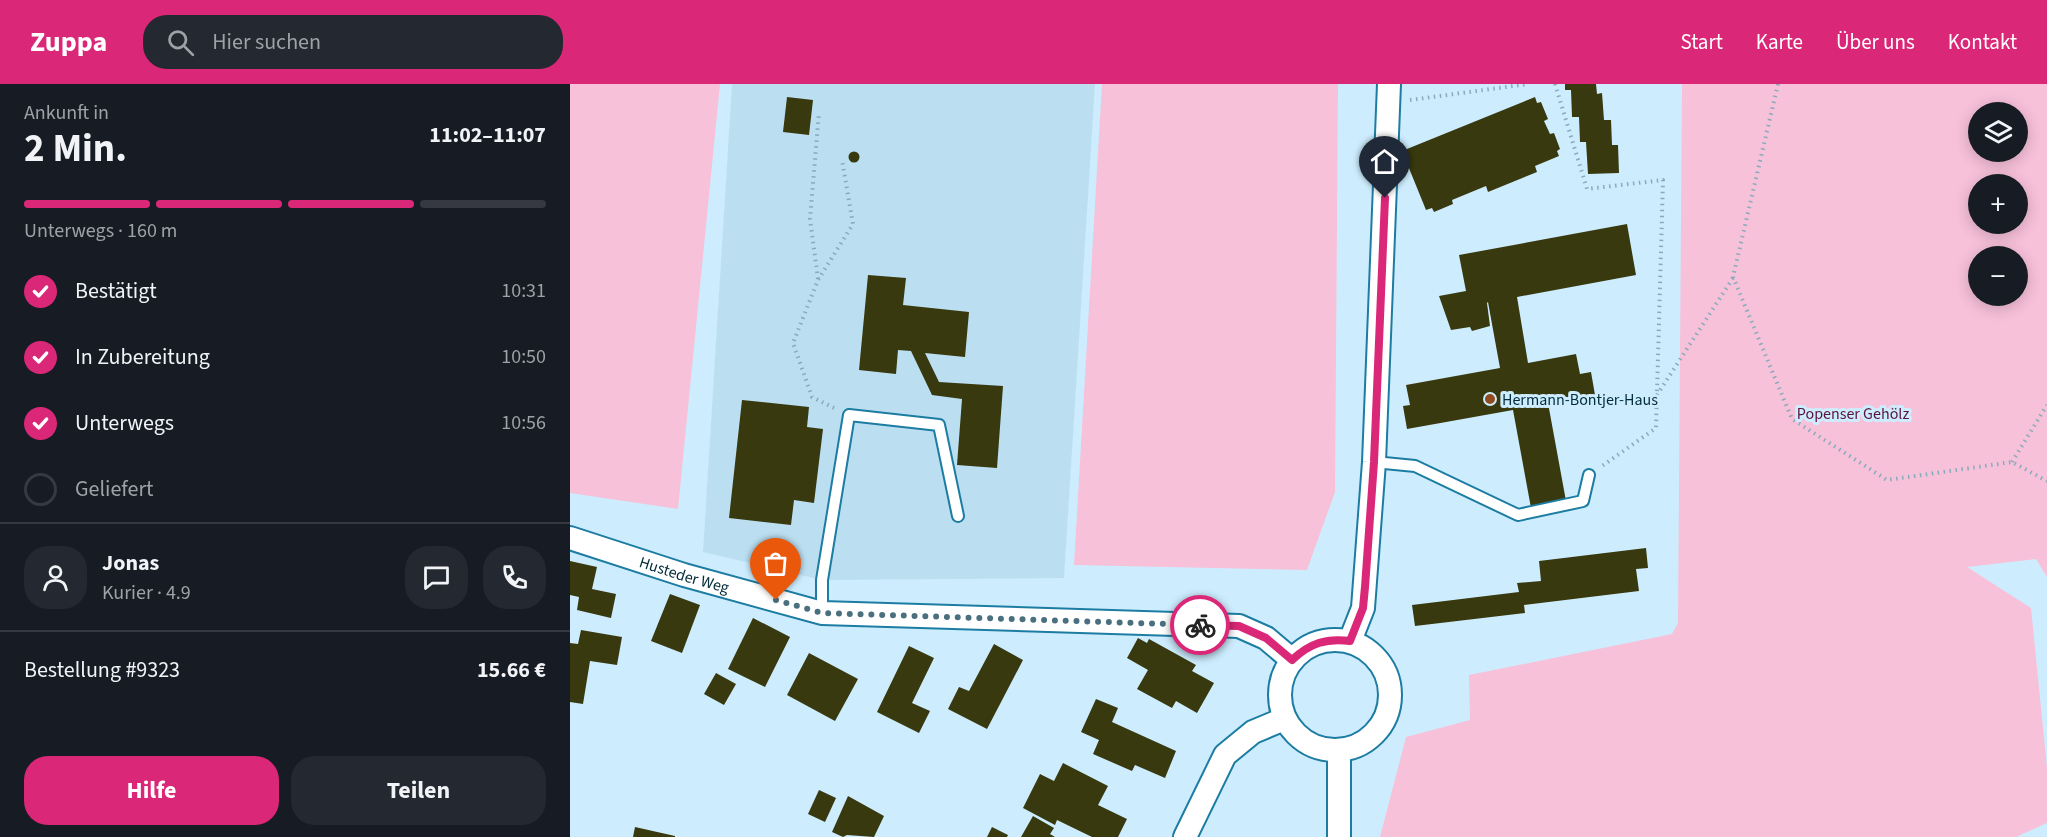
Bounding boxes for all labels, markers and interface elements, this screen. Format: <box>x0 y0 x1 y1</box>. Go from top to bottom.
search box <box>143 15 563 69</box>
text: Zuppa <box>30 22 107 62</box>
icon: search <box>164 26 197 59</box>
text: Hier suchen <box>212 26 321 58</box>
text: Start <box>1680 27 1723 57</box>
text: Karte <box>1756 27 1803 57</box>
text: Über uns <box>1836 27 1915 57</box>
text: Kontakt <box>1948 27 2017 57</box>
text: Ankunft in <box>24 99 109 127</box>
map controls <box>1968 102 2028 306</box>
button: layers <box>1968 102 2028 162</box>
text: 11:02–11:07 <box>429 119 546 151</box>
text: 2 Min. <box>24 121 127 177</box>
pin <box>1359 136 1410 198</box>
icon: home <box>1368 145 1401 178</box>
button: + <box>1968 174 2028 234</box>
text: Unterwegs · 160 m <box>24 217 177 245</box>
button: − <box>1968 246 2028 306</box>
icon: check <box>24 275 57 308</box>
text: Bestätigt <box>75 275 157 307</box>
text: 10:31 <box>501 277 546 305</box>
icon: check <box>24 341 57 374</box>
text: In Zubereitung <box>75 341 210 373</box>
text: 10:50 <box>501 343 546 371</box>
place label: Hermann-Bontjer-Haus <box>1502 389 1658 411</box>
marker: Hermann-Bontjer-Haus <box>1483 392 1497 406</box>
park label: Popenser Gehölz <box>1797 403 1909 425</box>
icon: check <box>24 407 57 440</box>
text: Unterwegs <box>75 407 174 439</box>
text: 10:56 <box>501 409 546 437</box>
text: Geliefert <box>75 473 154 505</box>
pin <box>750 538 801 600</box>
button: person <box>24 546 87 609</box>
button: chat <box>405 546 468 609</box>
button: phone <box>483 546 546 609</box>
text: Jonas <box>102 547 159 579</box>
icon: bag <box>759 547 792 580</box>
street label: Husteder Weg <box>636 551 731 599</box>
text: Kurier · 4.9 <box>102 579 191 607</box>
courier <box>1170 595 1230 655</box>
icon: bike <box>1184 609 1217 642</box>
text: Bestellung #9323 <box>24 654 180 686</box>
text: 15.66 € <box>477 654 546 686</box>
button: Hilfe <box>24 756 279 825</box>
button: Teilen <box>291 756 546 825</box>

